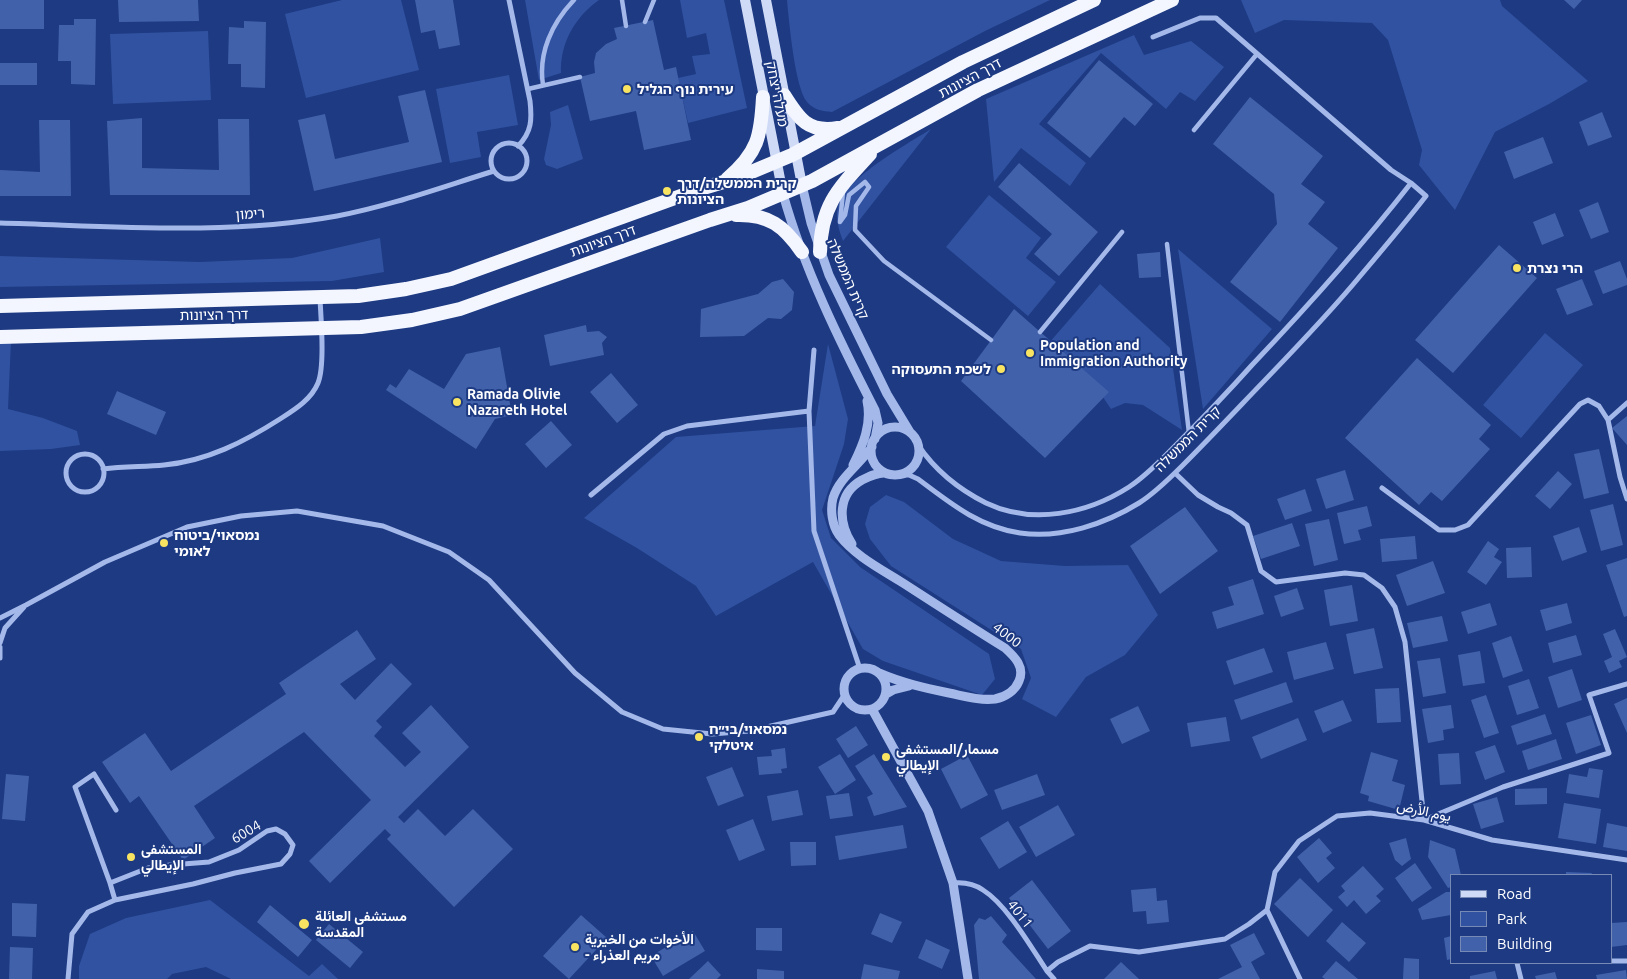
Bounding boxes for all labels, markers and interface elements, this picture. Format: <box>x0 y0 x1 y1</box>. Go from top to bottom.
street label: דרך הציונות <box>936 54 1004 102</box>
street label: מעלה יצחק <box>762 60 792 128</box>
place label: עירית נוף הגליל <box>637 81 733 97</box>
marker: עירית נוף הגליל <box>621 83 633 95</box>
place label: קרית הממשלה/דרך הציונות <box>677 175 797 208</box>
marker: קרית הממשלה/דרך הציונות <box>661 185 673 197</box>
street label: רימון <box>235 205 265 223</box>
street label: דרך הציונות <box>568 221 638 261</box>
street label: קרית הממשלה <box>823 236 873 322</box>
place label: הרי נצרת <box>1527 260 1583 276</box>
marker: הרי נצרת <box>1511 262 1523 274</box>
street label: דרך הציונות <box>179 306 249 324</box>
place label: Population and Immigration Authority <box>1040 337 1188 370</box>
marker: Population and Immigration Authority <box>1024 347 1036 359</box>
place label: לשכת התעסוקה <box>892 361 991 377</box>
marker: לשכת התעסוקה <box>995 363 1007 375</box>
place label: Ramada Olivie Nazareth Hotel <box>467 386 567 418</box>
marker: Ramada Olivie Nazareth Hotel <box>451 396 463 408</box>
street label: קרית הממשלה <box>1152 403 1224 475</box>
place label: נמסאוי/ביטוח לאומי <box>174 527 260 560</box>
marker: נמסאוי/ביטוח לאומי <box>158 537 170 549</box>
street label: 4000 <box>989 619 1025 651</box>
place label: נמסאוי/בי״ח איטלקי <box>709 721 787 754</box>
marker: נמסאוי/בי״ח איטלקי <box>693 731 705 743</box>
place label: مسمار/المستشفى الإيطالي <box>896 741 999 774</box>
marker: مسمار/المستشفى الإيطالي <box>880 751 892 763</box>
street label: يوم الأرض <box>1395 797 1453 825</box>
street label: 6004 <box>228 817 264 847</box>
place label: المستشفى الإيطالي <box>141 841 202 874</box>
marker: المستشفى الإيطالي <box>125 851 137 863</box>
legend <box>1450 874 1612 964</box>
text: Road <box>1497 885 1532 902</box>
street label: 4011 <box>1004 896 1036 932</box>
place label: مستشفى العائلة المقدسة <box>315 908 407 940</box>
text: Park <box>1497 910 1527 927</box>
marker: مستشفى العائلة المقدسة <box>297 917 311 931</box>
place label: الأخوات من الخيرية - مريم العذراء <box>585 931 694 964</box>
text: Building <box>1497 935 1552 952</box>
marker: الأخوات من الخيرية - مريم العذراء <box>569 941 581 953</box>

